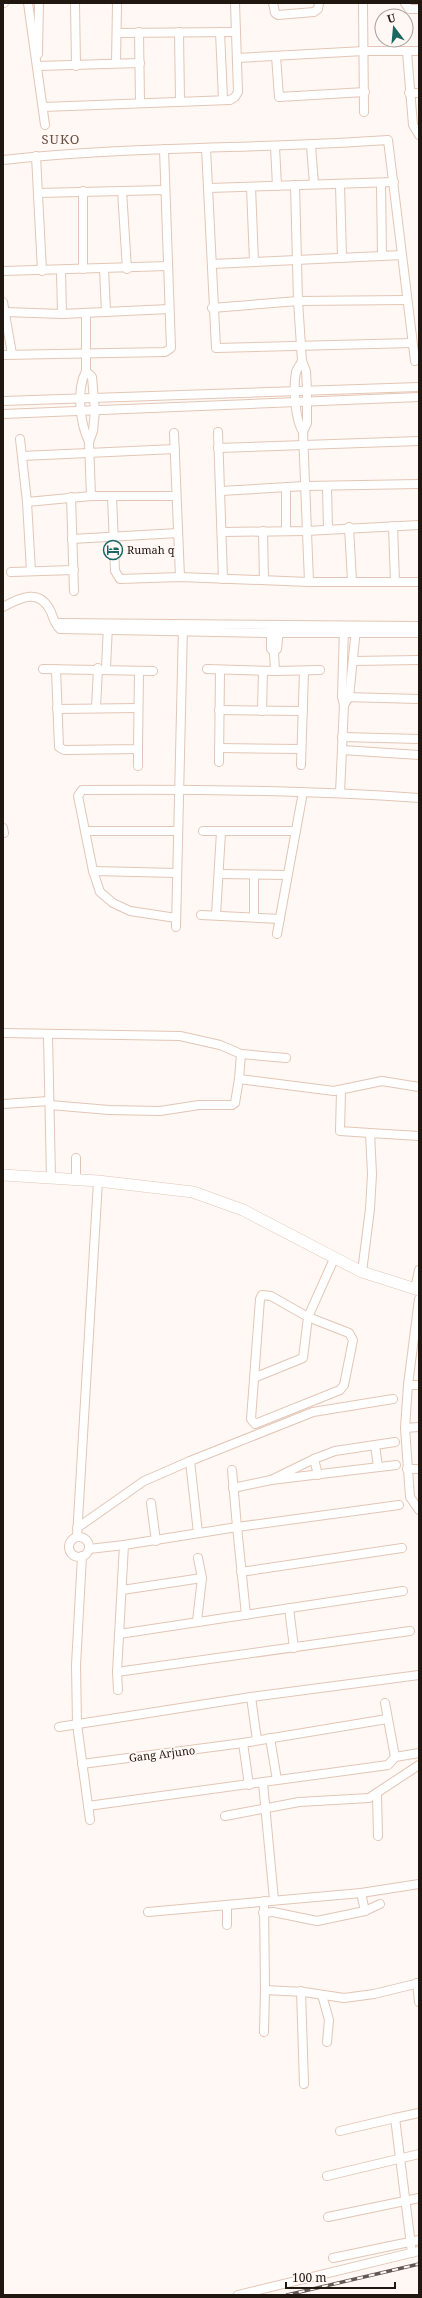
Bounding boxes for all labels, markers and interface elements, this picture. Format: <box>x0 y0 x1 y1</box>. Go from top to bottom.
north arrow <box>374 8 414 48</box>
text: U <box>385 9 398 26</box>
district label: SUKO <box>42 130 80 148</box>
hotel icon: Rumah q <box>102 539 124 561</box>
place label: Rumah q <box>127 542 175 557</box>
street label: Gang Arjuno <box>128 1742 196 1765</box>
scale bar <box>286 2264 395 2290</box>
text: 100 m <box>292 2269 327 2286</box>

